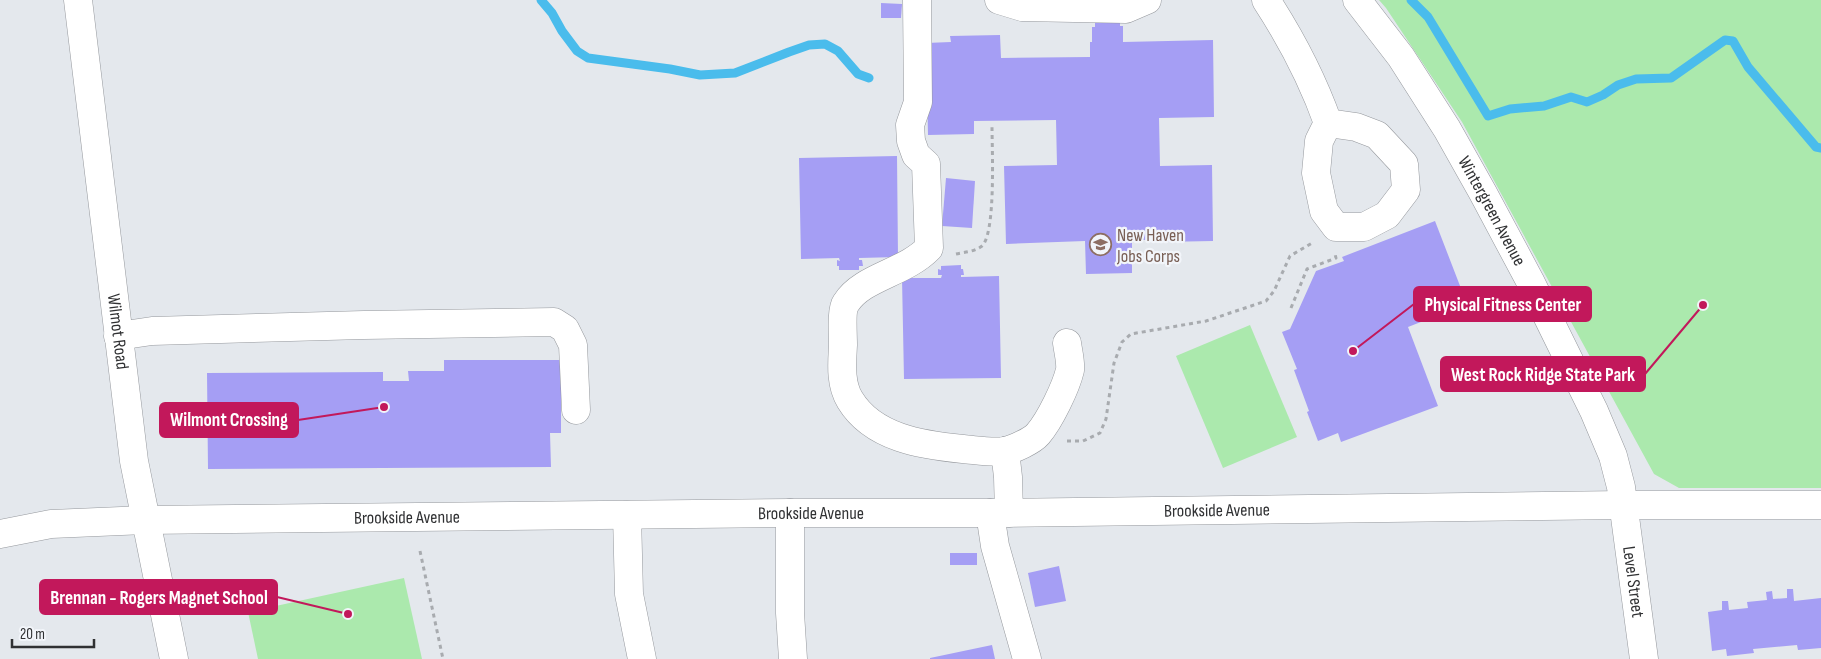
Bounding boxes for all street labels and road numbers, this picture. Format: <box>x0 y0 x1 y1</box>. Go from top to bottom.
street label: Wintergreen Avenue <box>1454 153 1530 270</box>
street label: Wilmot Road <box>103 293 133 371</box>
street label: Brookside Avenue <box>1164 499 1270 522</box>
street label: Brookside Avenue <box>758 503 864 524</box>
street label: Brookside Avenue <box>354 507 460 529</box>
street label: Level Street <box>1618 545 1648 619</box>

